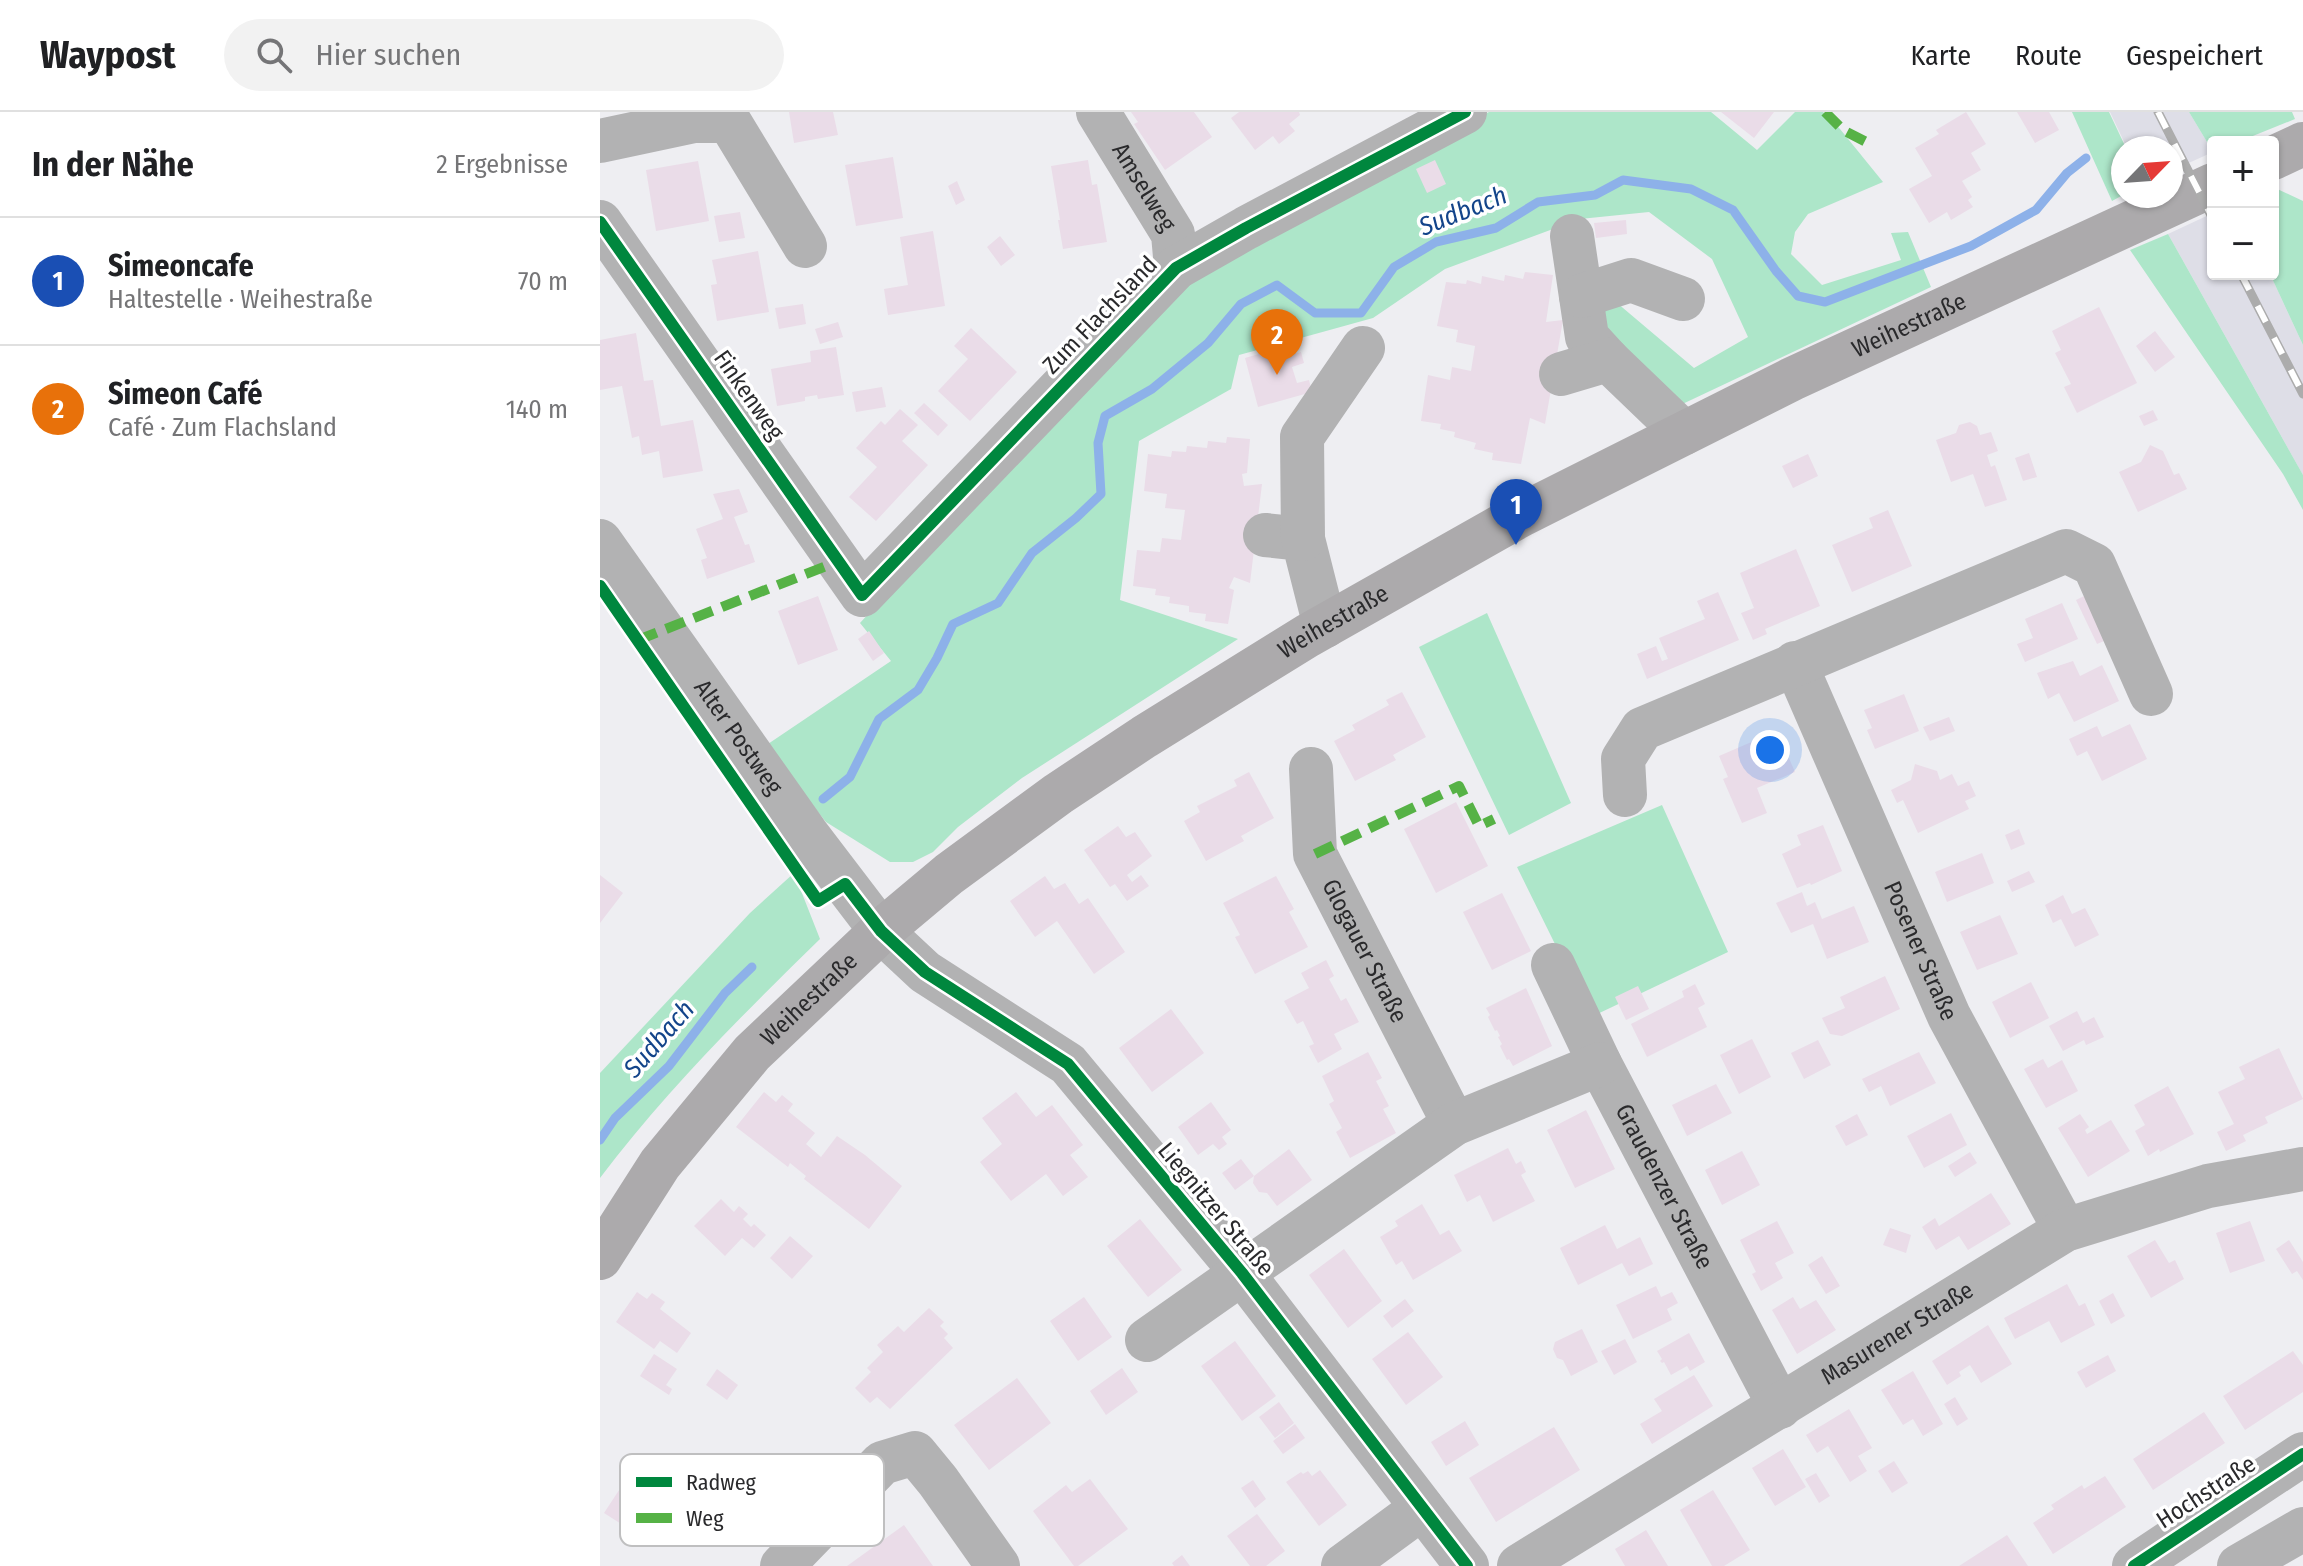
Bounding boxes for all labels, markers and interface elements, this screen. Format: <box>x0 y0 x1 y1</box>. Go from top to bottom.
search box <box>224 19 784 91</box>
text: Waypost <box>40 32 176 78</box>
icon: search <box>252 33 296 77</box>
text: Hier suchen <box>316 37 461 73</box>
text: Karte <box>1910 39 1971 72</box>
text: Route <box>2015 39 2082 72</box>
text: Gespeichert <box>2126 39 2263 72</box>
north arrow <box>2111 136 2183 208</box>
map controls <box>2207 136 2279 280</box>
button: + <box>2207 136 2279 208</box>
street label: Amselweg <box>1106 138 1182 237</box>
text: In der Nähe <box>32 144 194 185</box>
text: 2 Ergebnisse <box>436 149 568 180</box>
water label: Sudbach <box>1414 179 1511 243</box>
button: − <box>2207 208 2279 280</box>
text: Simeoncafe <box>108 248 254 284</box>
street label: Zum Flachsland <box>1037 250 1163 380</box>
text: 1 <box>53 266 64 297</box>
text: 70 m <box>518 266 568 297</box>
text: Haltestelle · Weihestraße <box>108 284 373 315</box>
street label: Weihestraße <box>1848 287 1970 363</box>
pin: 2 <box>1251 309 1303 375</box>
street label: Finkenweg <box>708 345 790 446</box>
text: Simeon Café <box>108 376 263 412</box>
text: 2 <box>52 394 64 425</box>
text: 140 m <box>506 394 568 425</box>
text: Café · Zum Flachsland <box>108 412 337 443</box>
pin: 1 <box>1490 479 1542 545</box>
street label: Weihestraße <box>1273 579 1393 664</box>
street label: Alter Postweg <box>688 674 789 800</box>
your location <box>1750 730 1790 770</box>
street label: Glogauer Straße <box>1316 874 1413 1027</box>
street label: Posener Straße <box>1878 877 1963 1025</box>
street label: Weihestraße <box>755 947 863 1051</box>
water label: Sudbach <box>616 994 701 1085</box>
street label: Graudenzer Straße <box>1610 1099 1719 1274</box>
street label: Liegnitzer Straße <box>1152 1137 1280 1281</box>
street label: Masurener Straße <box>1816 1276 1978 1391</box>
street label: Hochstraße <box>2151 1450 2261 1534</box>
legend <box>620 1454 884 1546</box>
text: Radweg <box>686 1469 757 1496</box>
text: Weg <box>686 1505 724 1532</box>

